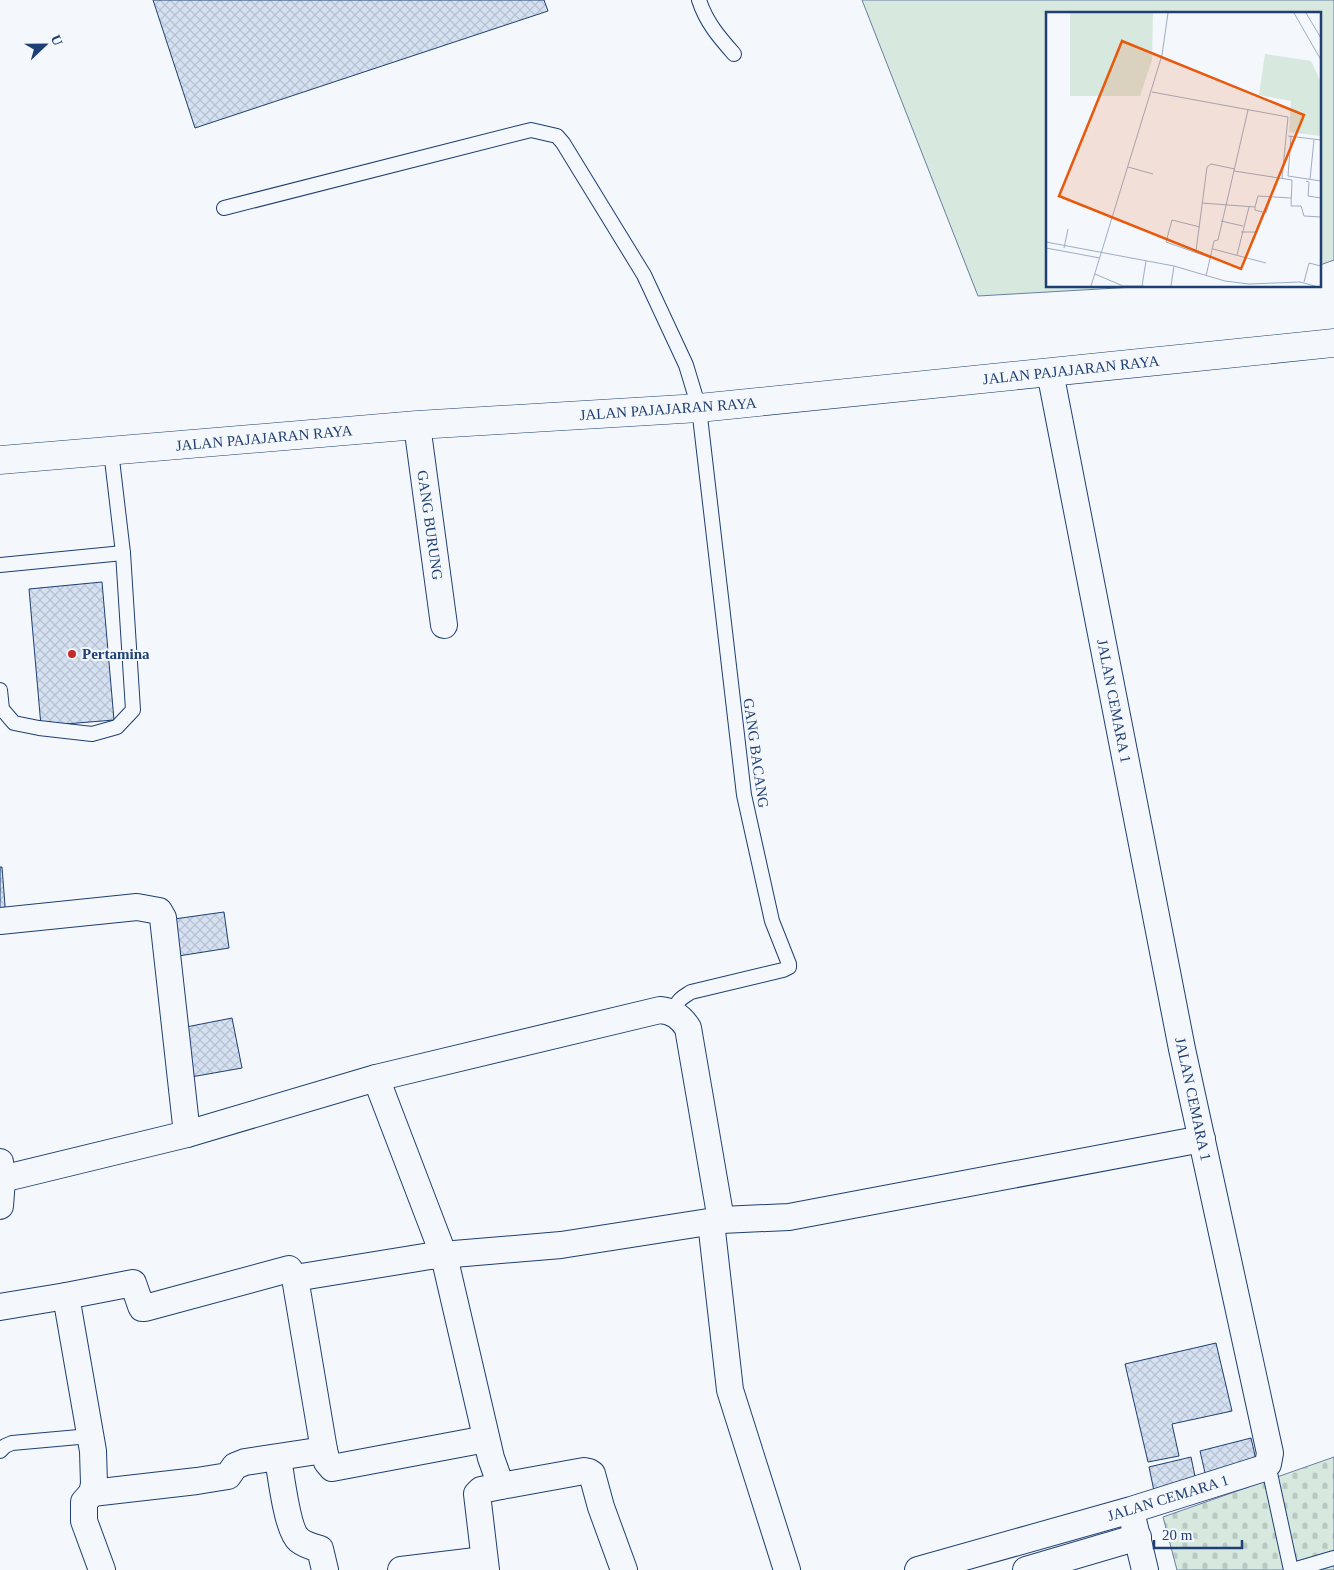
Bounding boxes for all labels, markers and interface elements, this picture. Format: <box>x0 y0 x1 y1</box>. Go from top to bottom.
inset map <box>1046 12 1322 288</box>
north arrow <box>20 20 70 70</box>
text: U <box>48 33 65 48</box>
street label: JALAN PAJAJARAN RAYA <box>982 353 1160 387</box>
street label: JALAN PAJAJARAN RAYA <box>579 395 757 423</box>
street label: JALAN PAJAJARAN RAYA <box>175 422 353 454</box>
street label: GANG BURUNG <box>414 469 446 581</box>
street label: JALAN CEMARA 1 <box>1094 638 1134 764</box>
place label: Pertamina <box>82 646 150 662</box>
marker: Pertamina <box>66 648 78 660</box>
street label: GANG BACANG <box>740 697 772 809</box>
street label: JALAN CEMARA 1 <box>1172 1036 1214 1162</box>
street label: JALAN CEMARA 1 <box>1105 1472 1231 1524</box>
scale bar <box>1154 1518 1242 1550</box>
text: 20 m <box>1162 1527 1193 1543</box>

